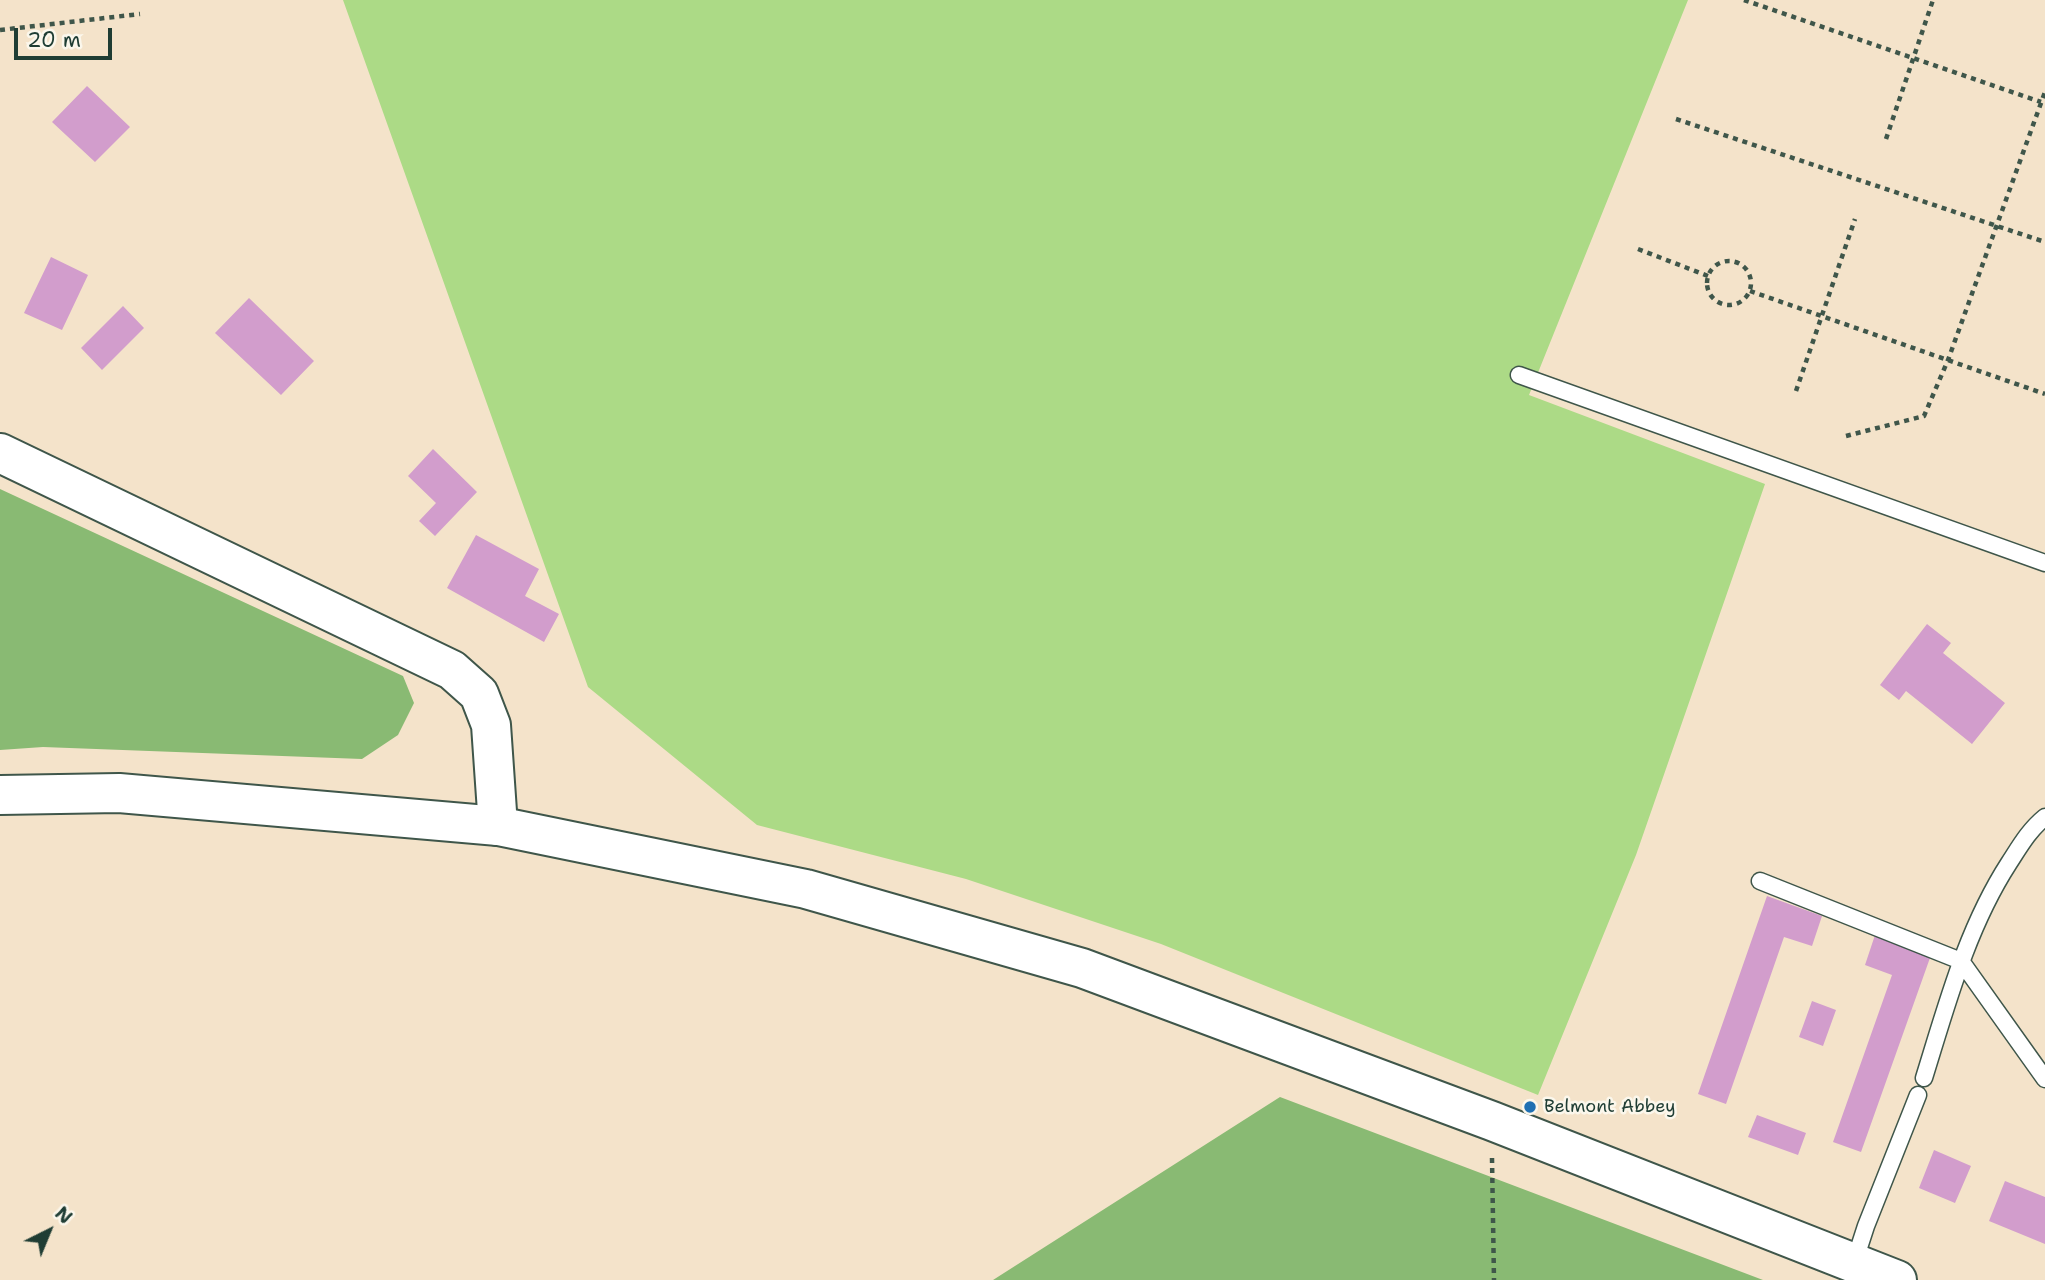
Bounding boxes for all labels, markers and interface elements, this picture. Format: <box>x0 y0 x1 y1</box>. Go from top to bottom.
scale bar <box>18 14 116 58</box>
text: 20 m <box>27 26 81 54</box>
place label: Belmont Abbey <box>1544 1096 1676 1118</box>
marker: Belmont Abbey <box>1522 1099 1538 1115</box>
north arrow <box>14 1196 84 1266</box>
text: N <box>50 1201 78 1230</box>

